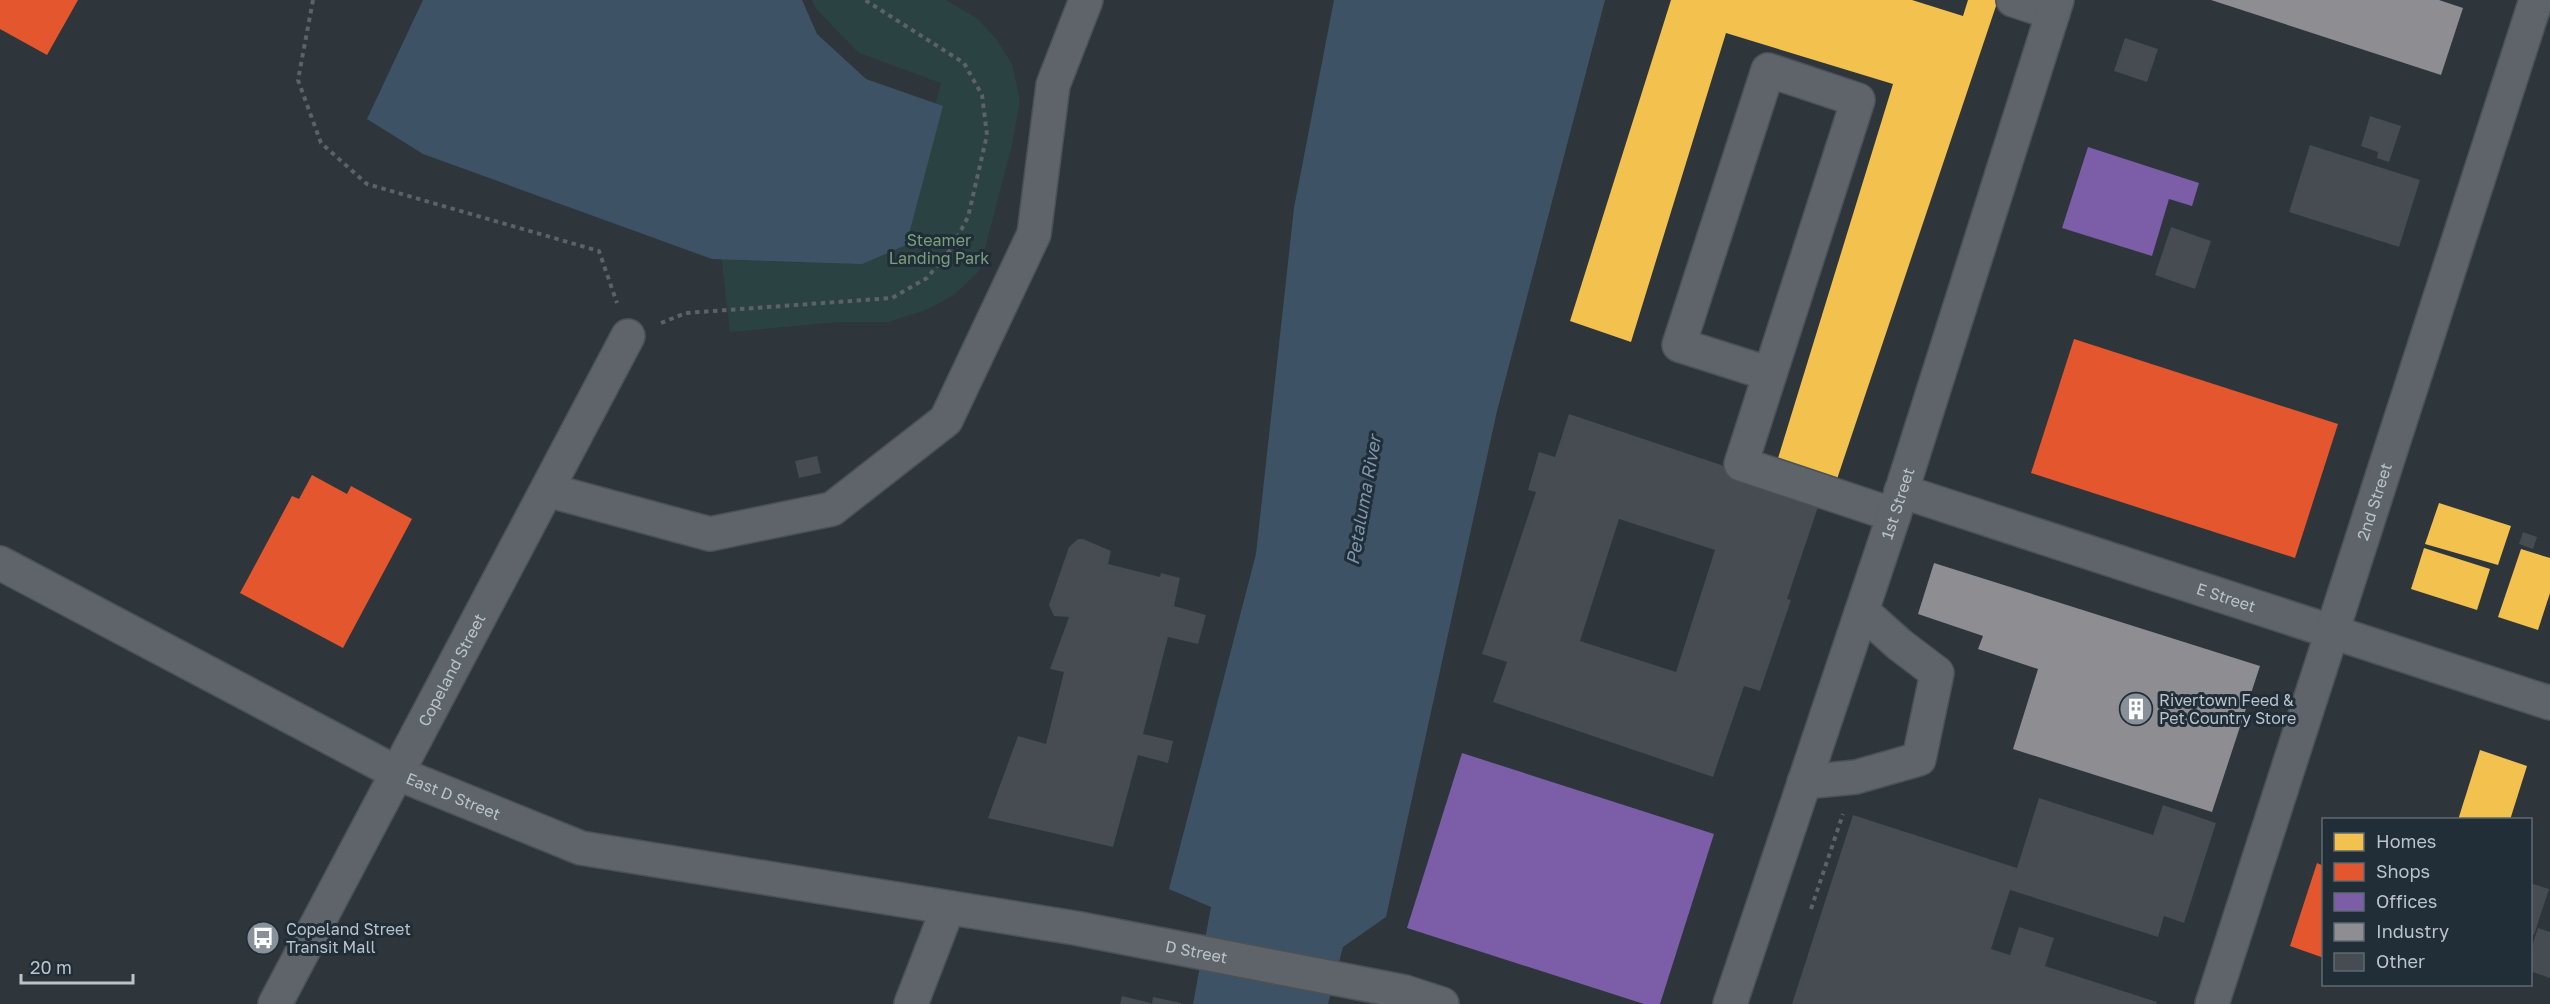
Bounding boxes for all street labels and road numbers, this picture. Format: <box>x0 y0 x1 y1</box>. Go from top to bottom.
street label: 2nd Street <box>2352 460 2396 543</box>
street label: 1st Street <box>1877 465 1918 542</box>
street label: E Street <box>2194 578 2258 616</box>
street label: Copeland Street <box>414 610 490 730</box>
street label: East D Street <box>403 768 503 824</box>
street label: D Street <box>1164 936 1229 967</box>

